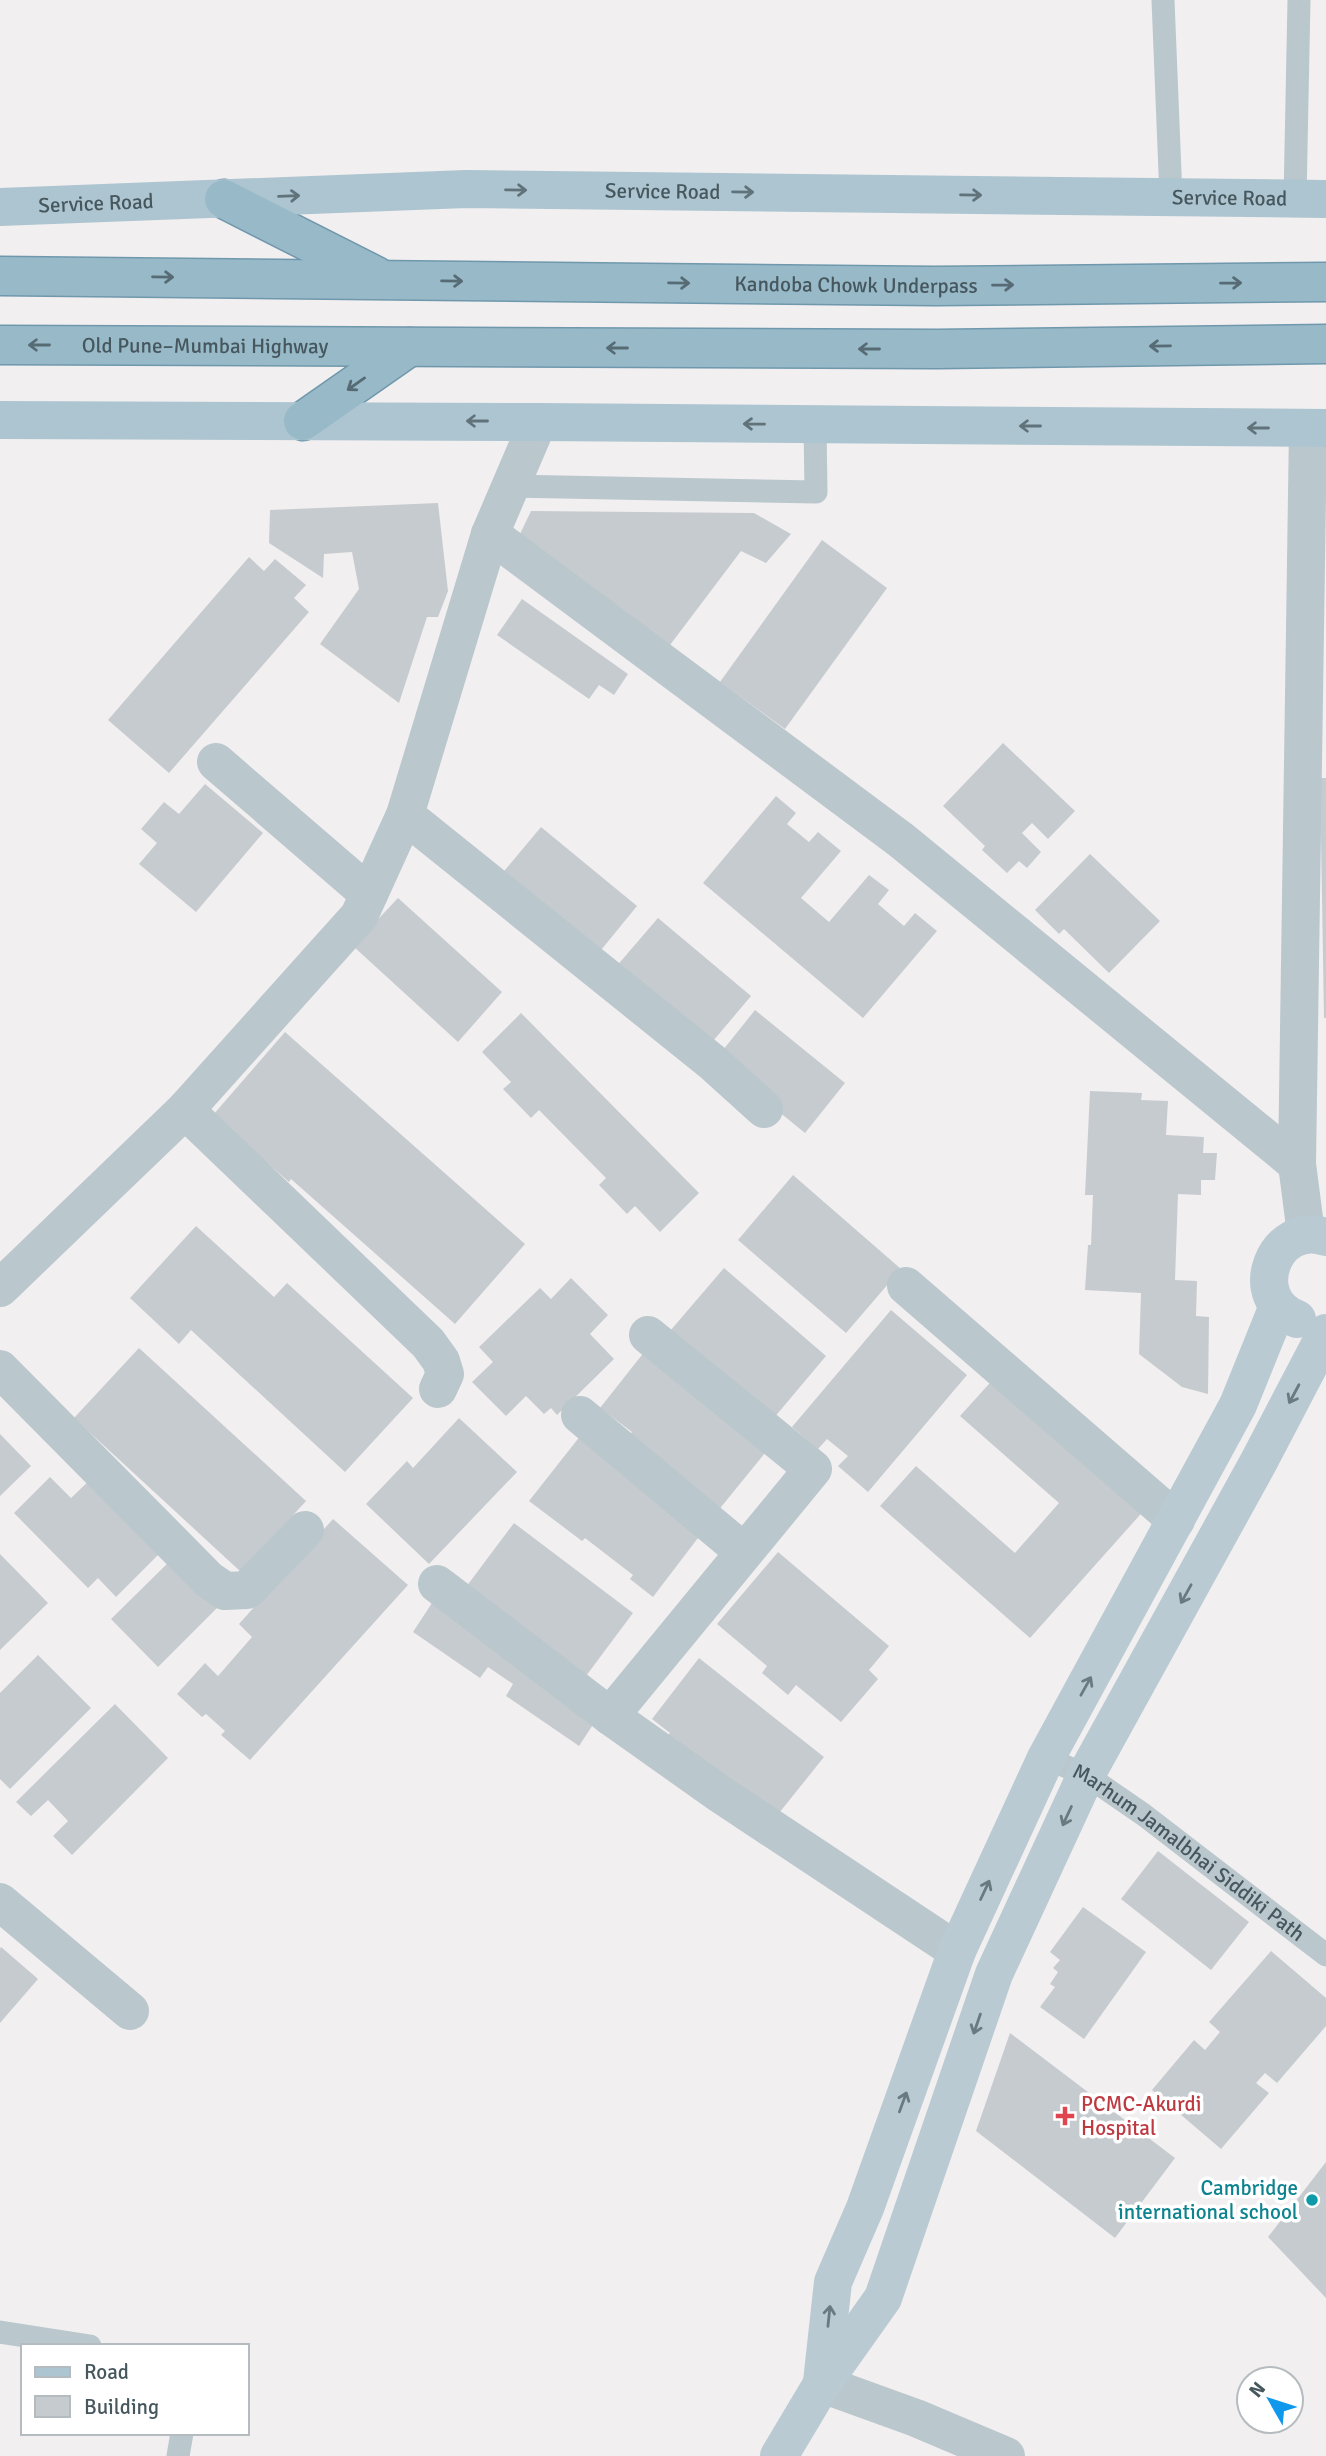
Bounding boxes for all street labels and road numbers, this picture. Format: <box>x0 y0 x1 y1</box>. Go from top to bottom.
street label: Service Road <box>605 178 721 205</box>
street label: Service Road <box>1172 184 1287 212</box>
street label: Service Road <box>38 188 154 219</box>
street label: Kandoba Chowk Underpass <box>734 271 978 299</box>
street label: Old Pune–Mumbai Highway <box>82 332 328 359</box>
street label: Marhum Jamalbhai Siddiki Path <box>1069 1758 1310 1947</box>

